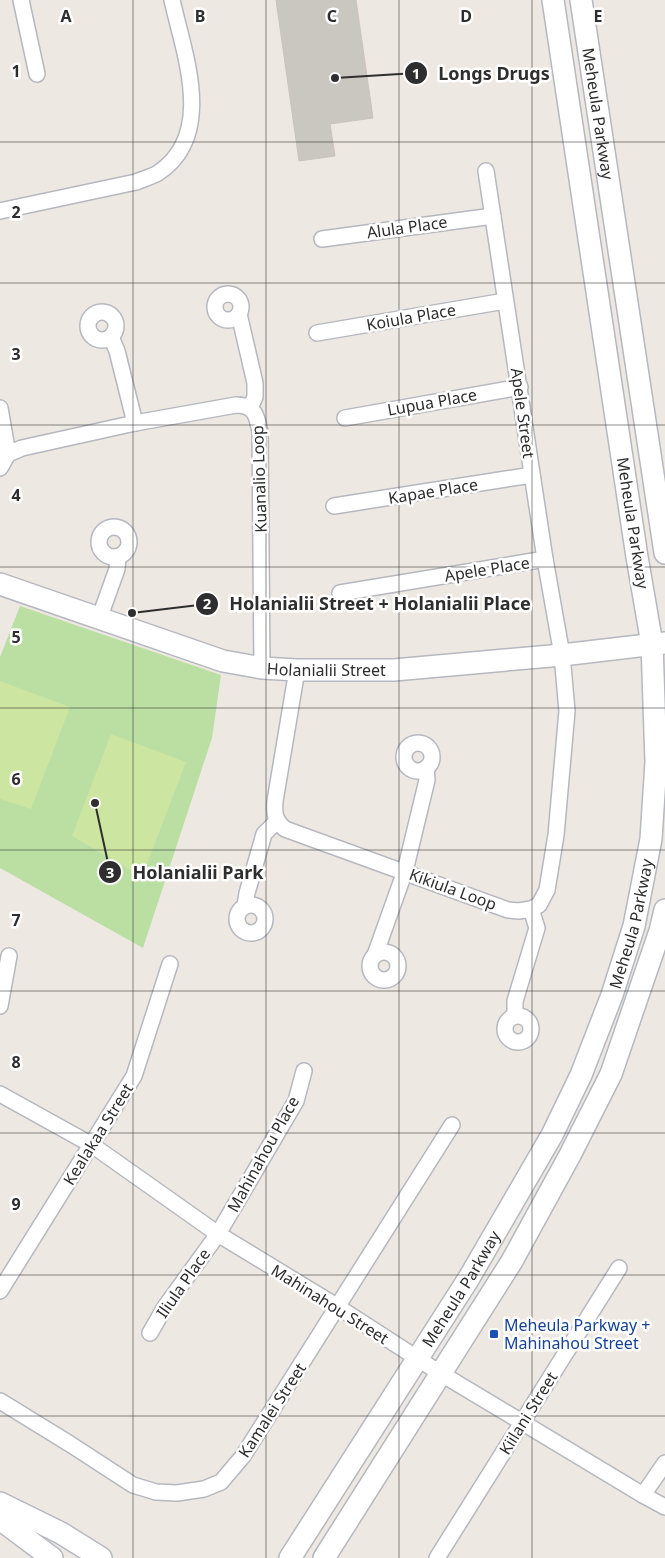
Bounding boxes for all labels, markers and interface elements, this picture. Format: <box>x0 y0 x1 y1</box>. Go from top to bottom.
text: A <box>60 5 72 27</box>
text: B <box>195 5 205 27</box>
text: C <box>327 5 337 27</box>
text: D <box>460 5 472 27</box>
text: E <box>594 5 603 27</box>
street label: Meheula Parkway <box>577 46 619 182</box>
callout: Longs Drugs <box>403 57 560 90</box>
text: 1 <box>11 60 21 82</box>
text: Longs Drugs <box>438 61 550 85</box>
text: 1 <box>412 63 420 83</box>
text: 2 <box>11 201 21 223</box>
street label: Alula Place <box>365 210 449 244</box>
street label: Koiula Place <box>365 298 457 336</box>
text: 3 <box>11 343 21 365</box>
street label: Apele Street <box>506 366 540 460</box>
street label: Lupua Place <box>385 383 479 421</box>
street label: Kuanalio Loop <box>246 425 272 533</box>
street label: Meheula Parkway <box>612 456 654 591</box>
street label: Kapae Place <box>387 473 479 509</box>
text: 4 <box>11 484 21 506</box>
street label: Apele Place <box>443 551 531 587</box>
callout: Holanialii Street + Holanialii Place <box>194 587 541 620</box>
text: Holanialii Street + Holanialii Place <box>229 591 531 615</box>
text: 2 <box>203 593 212 613</box>
text: 5 <box>11 626 21 648</box>
street label: Holanialii Street <box>266 657 386 681</box>
text: 6 <box>11 768 21 790</box>
callout: Holanialii Park <box>97 856 273 889</box>
street label: Meheula Parkway <box>604 856 658 991</box>
text: Holanialii Park <box>132 860 264 884</box>
text: 3 <box>106 862 114 882</box>
street label: Kikiula Loop <box>406 863 500 915</box>
text: 7 <box>11 909 21 931</box>
text: 8 <box>11 1051 21 1073</box>
street label: Kealakaa Street <box>58 1079 138 1189</box>
street label: Mahinahou Place <box>222 1092 304 1216</box>
text: 9 <box>11 1193 21 1215</box>
street label: Meheula Parkway <box>417 1226 506 1351</box>
street label: Iliula Place <box>151 1244 215 1322</box>
street label: Mahinahou Street <box>267 1259 393 1349</box>
place label: Meheula Parkway + Mahinahou Street <box>504 1314 650 1354</box>
marker: Meheula Parkway + Mahinahou Street <box>488 1328 500 1340</box>
street label: Kamalei Street <box>233 1358 311 1462</box>
street label: Kiilani Street <box>494 1367 562 1459</box>

